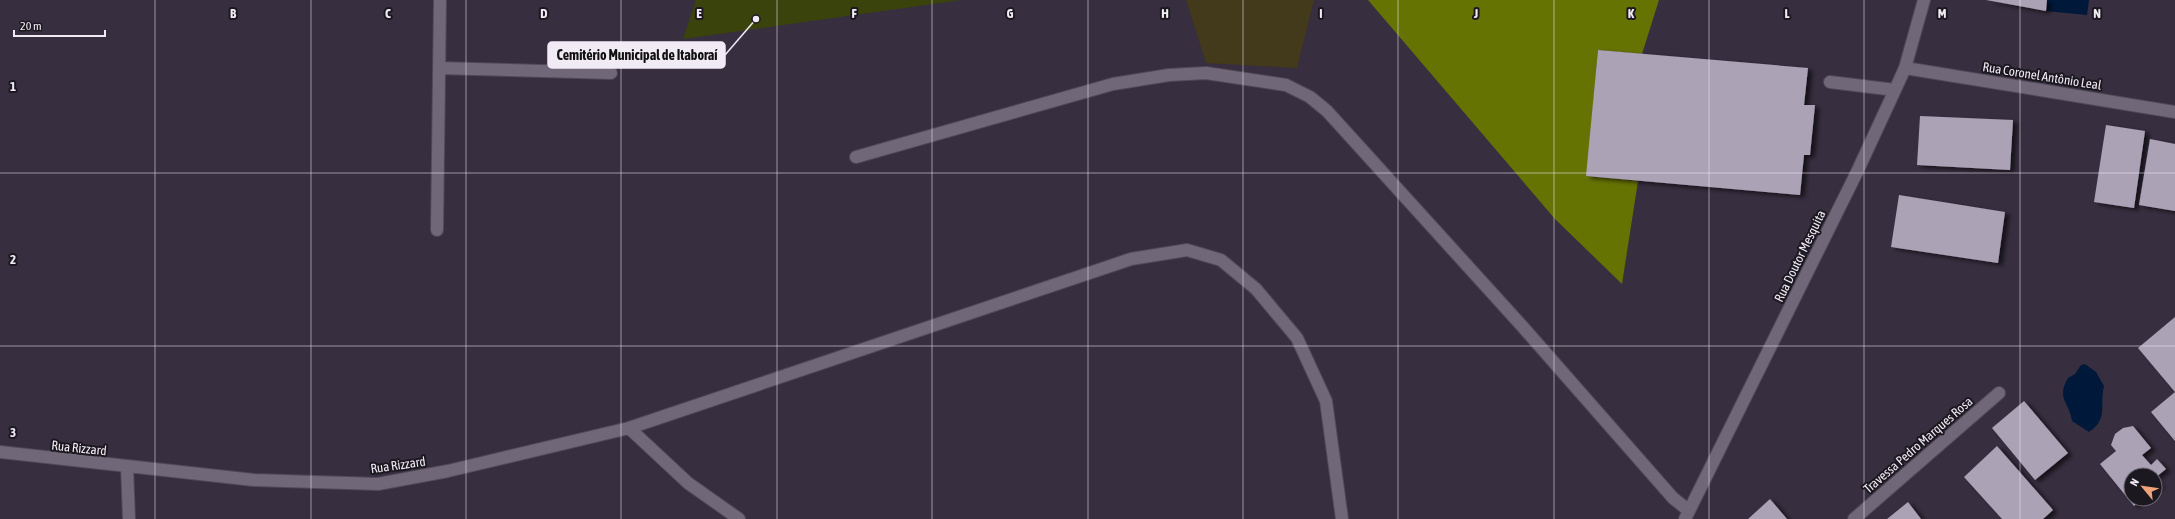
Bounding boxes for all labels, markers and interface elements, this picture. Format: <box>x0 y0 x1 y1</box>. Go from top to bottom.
text: B <box>230 6 237 21</box>
text: C <box>385 6 391 21</box>
text: D <box>540 6 548 21</box>
text: E <box>696 6 702 21</box>
text: F <box>851 6 857 21</box>
text: G <box>1007 6 1014 21</box>
text: H <box>1161 6 1169 21</box>
text: I <box>1319 6 1323 21</box>
text: J <box>1473 6 1478 21</box>
text: K <box>1628 6 1635 21</box>
text: L <box>1784 6 1790 21</box>
text: M <box>1938 6 1947 21</box>
text: N <box>2093 6 2101 21</box>
scale bar <box>14 12 105 38</box>
text: 20 m <box>20 19 42 33</box>
callout: Cemitério Municipal de Itaboraí <box>548 42 725 68</box>
text: Cemitério Municipal de Itaboraí <box>556 47 718 63</box>
street label: Rua Coronel Antônio Leal <box>1982 59 2103 93</box>
text: 1 <box>10 79 16 94</box>
street label: Rua Doutor Mesquita <box>1771 208 1829 304</box>
text: 2 <box>10 252 16 267</box>
street label: Travessa Pedro Marques Rosa <box>1861 394 1975 496</box>
text: 3 <box>10 425 16 440</box>
street label: Rua Rizzard <box>51 438 107 458</box>
street label: Rua Rizzard <box>369 454 427 476</box>
north arrow <box>2123 467 2163 507</box>
text: N <box>2127 476 2141 488</box>

